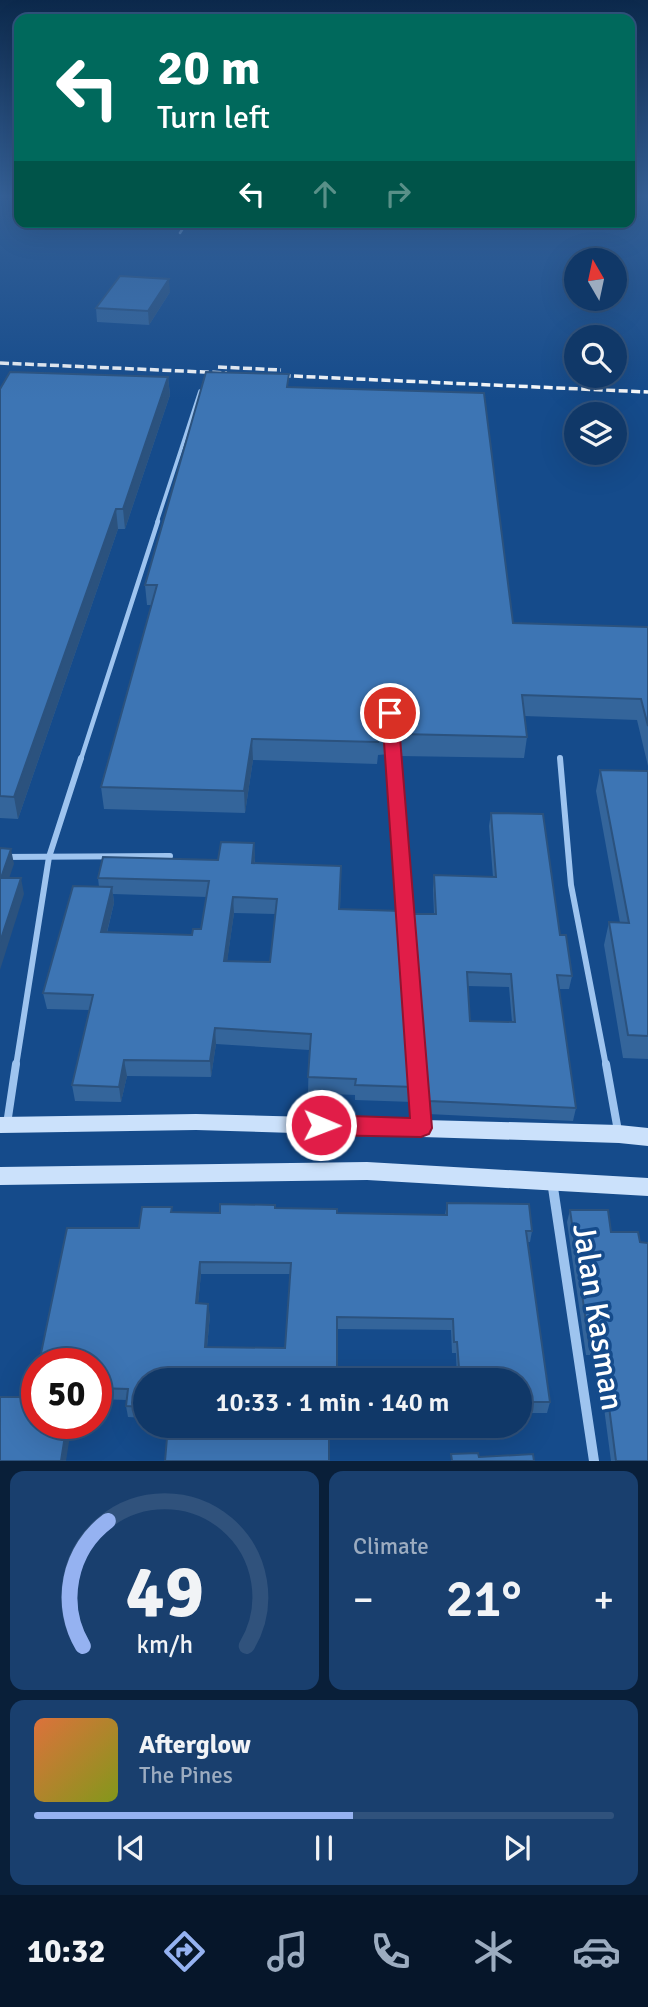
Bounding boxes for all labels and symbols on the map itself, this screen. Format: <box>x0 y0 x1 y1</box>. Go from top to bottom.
north arrow <box>564 248 626 312</box>
pin <box>360 683 420 743</box>
position arrow <box>284 1088 358 1162</box>
street label: Jalan Kasman <box>564 1221 632 1413</box>
speed limit sign: 50 <box>21 1348 112 1439</box>

